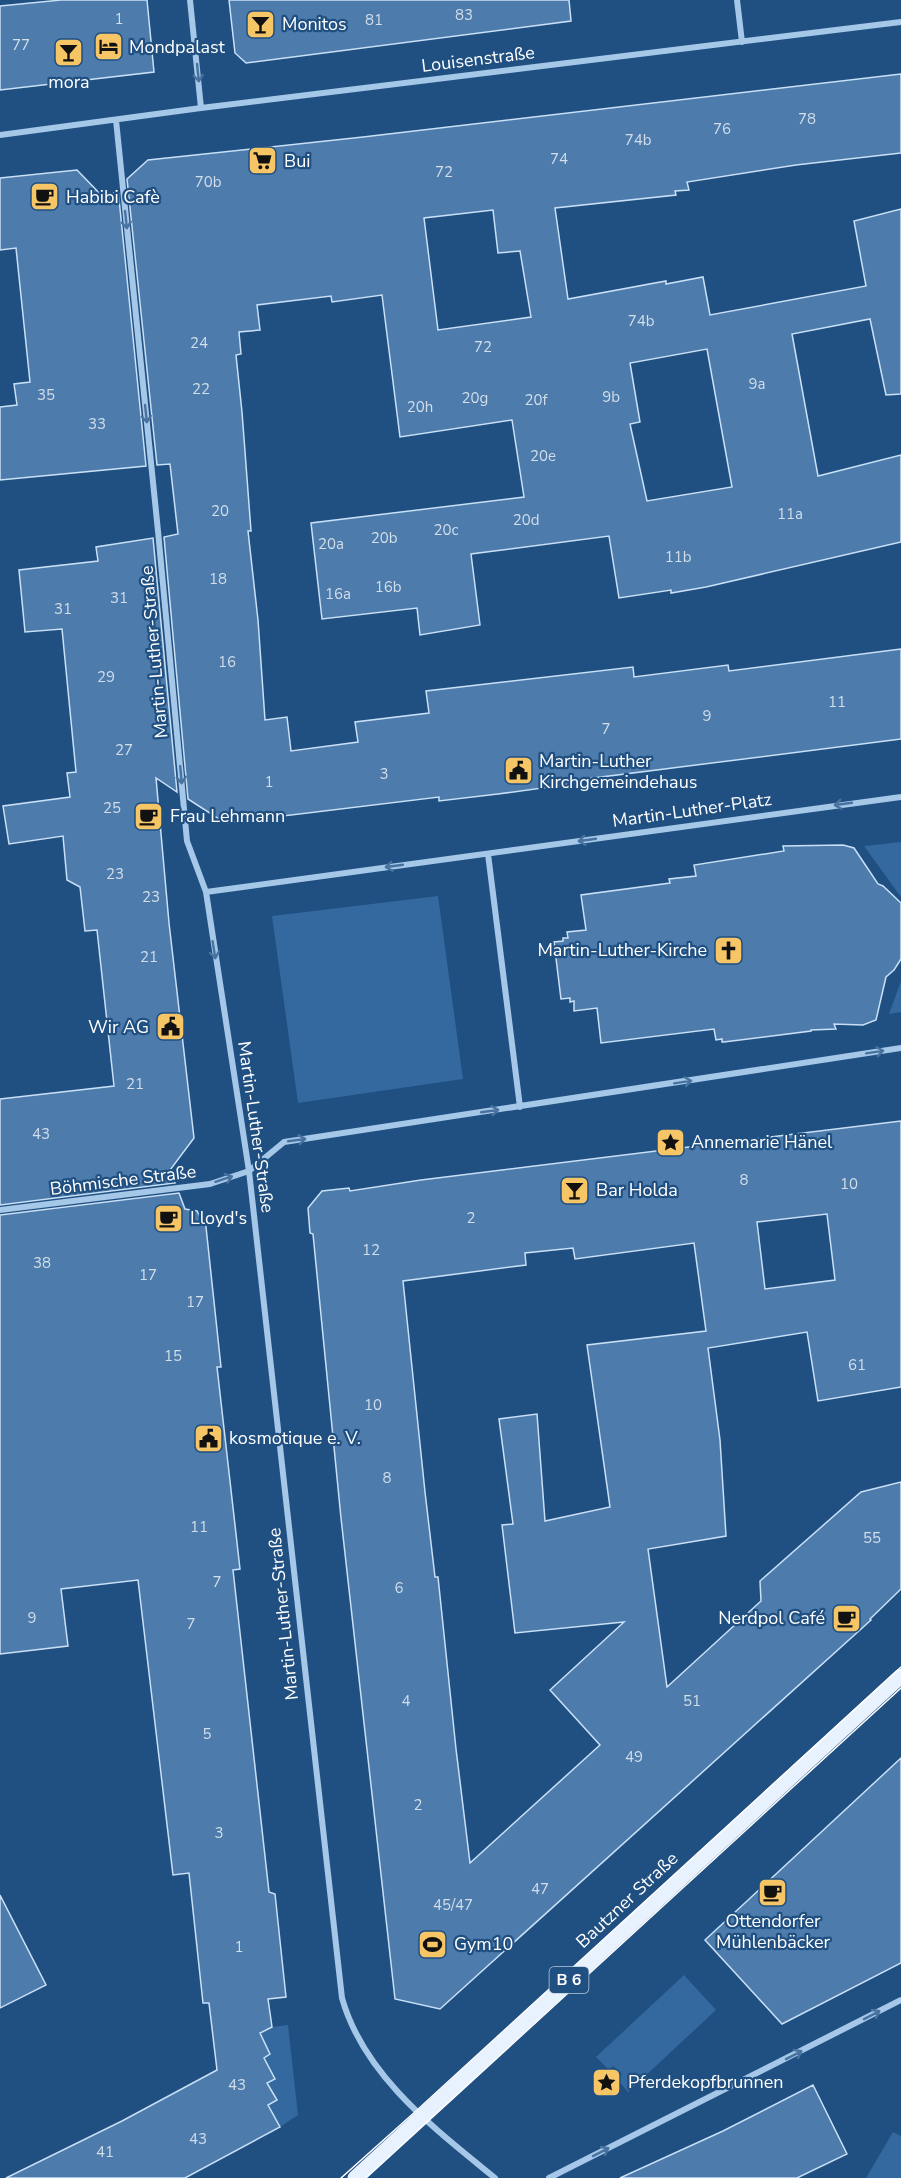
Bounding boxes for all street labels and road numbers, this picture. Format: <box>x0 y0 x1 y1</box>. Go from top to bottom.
street label: Louisenstraße <box>420 40 536 78</box>
street label: Martin-Luther-Straße <box>134 565 174 739</box>
street label: Martin-Luther-Platz <box>611 787 773 833</box>
street label: Martin-Luther-Straße <box>232 1040 280 1214</box>
street label: Böhmische Straße <box>48 1159 198 1201</box>
street label: Martin-Luther-Straße <box>262 1527 304 1701</box>
street label: Bautzner Straße <box>571 1846 683 1954</box>
road number: B 6 <box>550 1967 588 1993</box>

